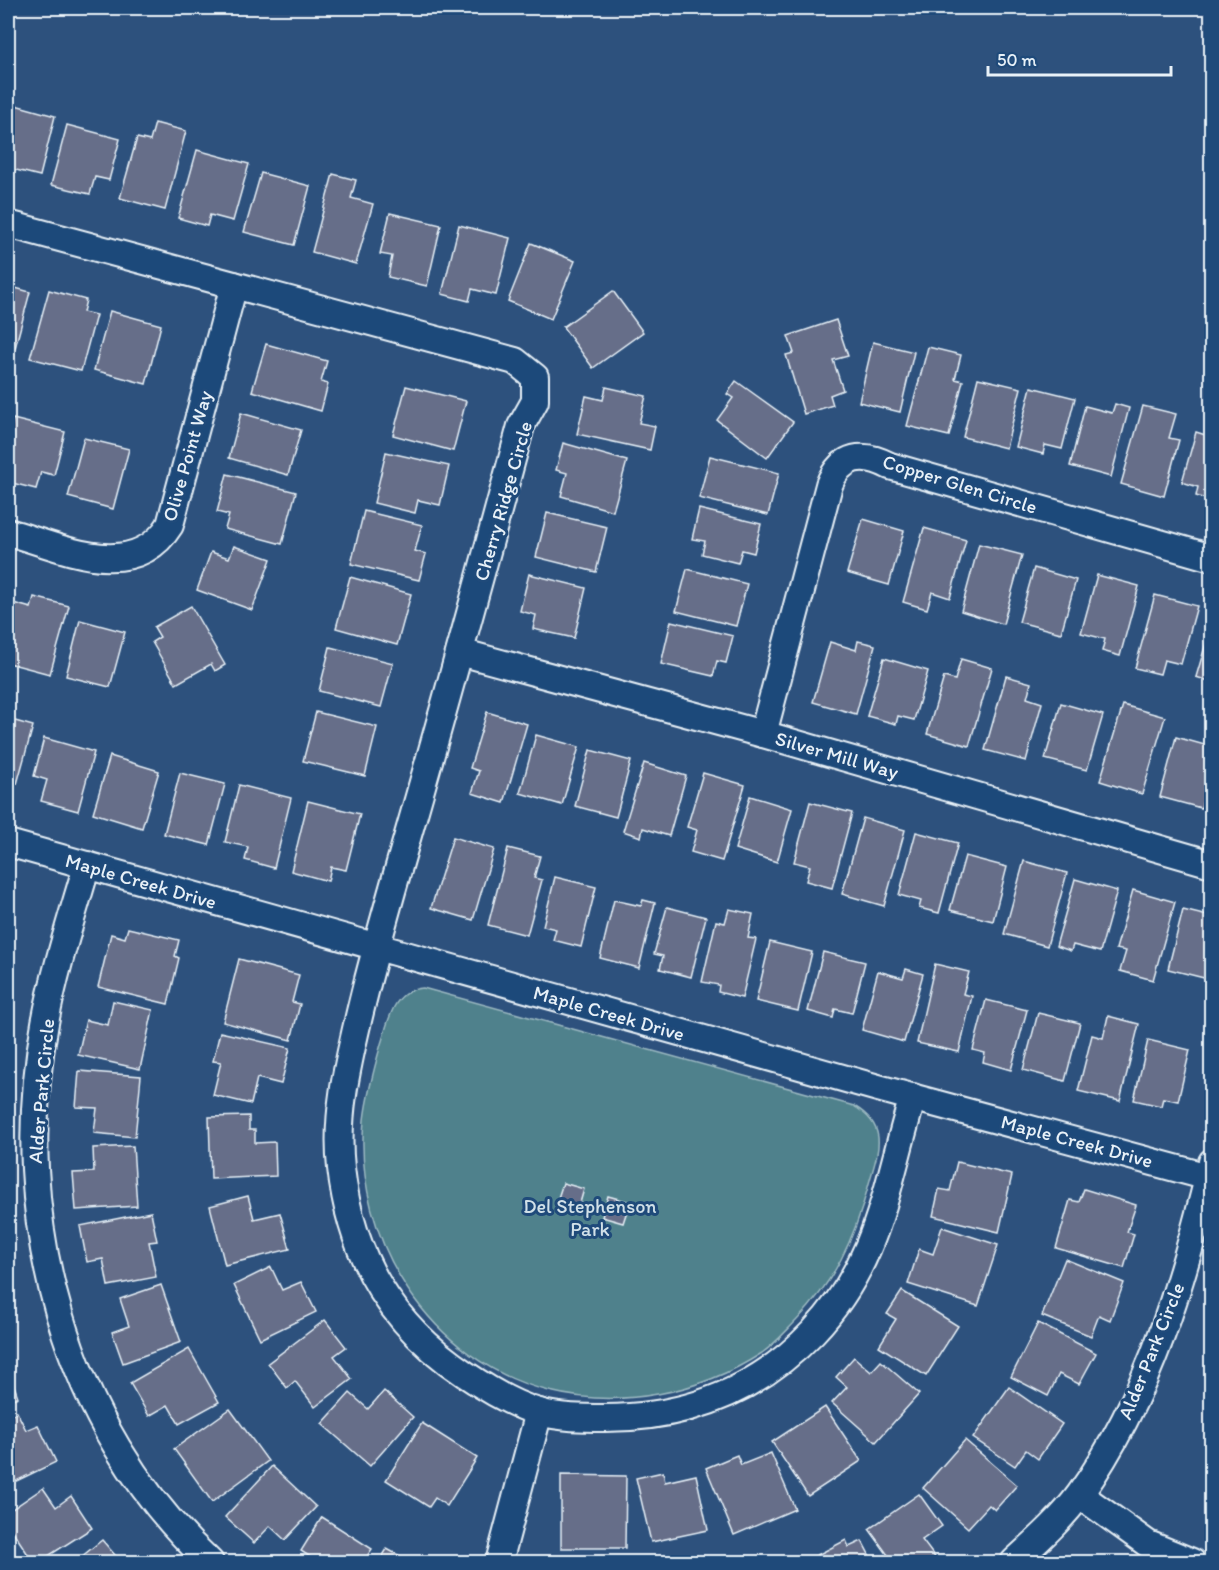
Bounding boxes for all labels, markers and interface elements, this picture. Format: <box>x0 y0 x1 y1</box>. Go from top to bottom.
scale bar <box>988 39 1171 77</box>
text: 50 m <box>997 49 1037 71</box>
street label: Olive Point Way <box>157 387 217 524</box>
street label: Cherry Ridge Circle <box>469 418 537 584</box>
street label: Copper Glen Circle <box>880 449 1040 519</box>
street label: Silver Mill Way <box>773 726 902 784</box>
street label: Maple Creek Drive <box>63 848 219 914</box>
street label: Maple Creek Drive <box>531 980 687 1046</box>
street label: Alder Park Circle <box>23 1017 59 1165</box>
street label: Maple Creek Drive <box>999 1109 1155 1173</box>
park label: Del Stephenson Park <box>523 1194 657 1241</box>
street label: Alder Park Circle <box>1113 1279 1189 1423</box>

